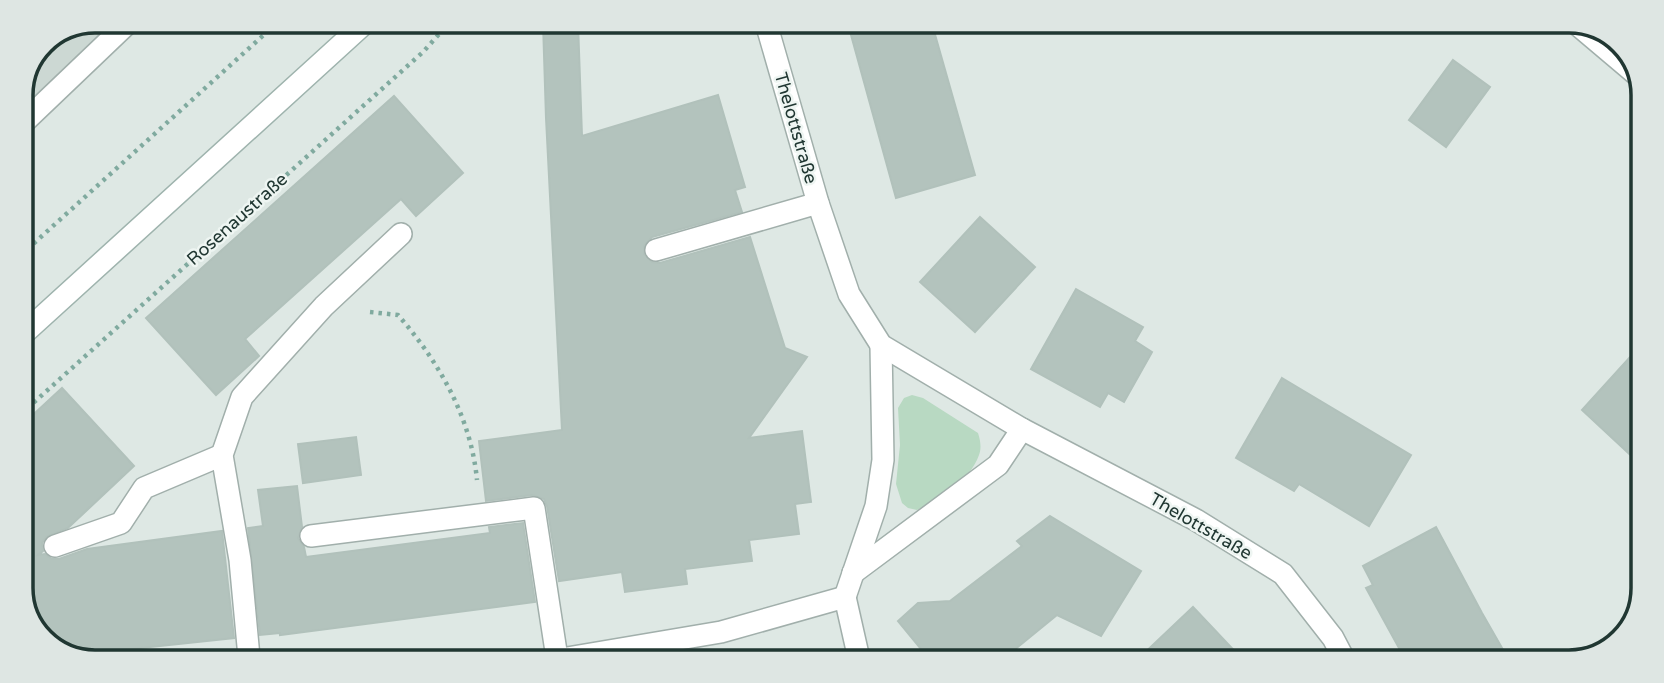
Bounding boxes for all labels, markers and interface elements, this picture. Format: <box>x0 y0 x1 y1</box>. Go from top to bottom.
street label: Thelottstraße <box>770 70 822 186</box>
street label: Rosenaustraße <box>182 168 292 270</box>
street label: Thelottstraße <box>1146 488 1256 564</box>

